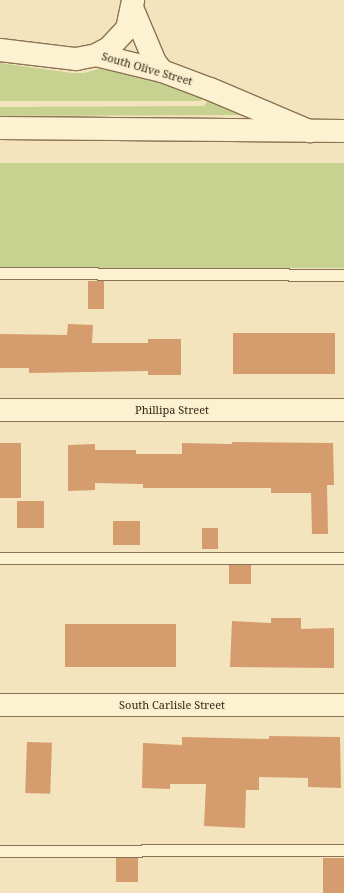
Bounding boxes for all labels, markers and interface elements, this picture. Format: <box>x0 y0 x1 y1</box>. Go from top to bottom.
street label: South Olive Street <box>100 50 194 88</box>
street label: Phillipa Street <box>135 403 209 417</box>
street label: South Carlisle Street <box>119 698 225 712</box>

